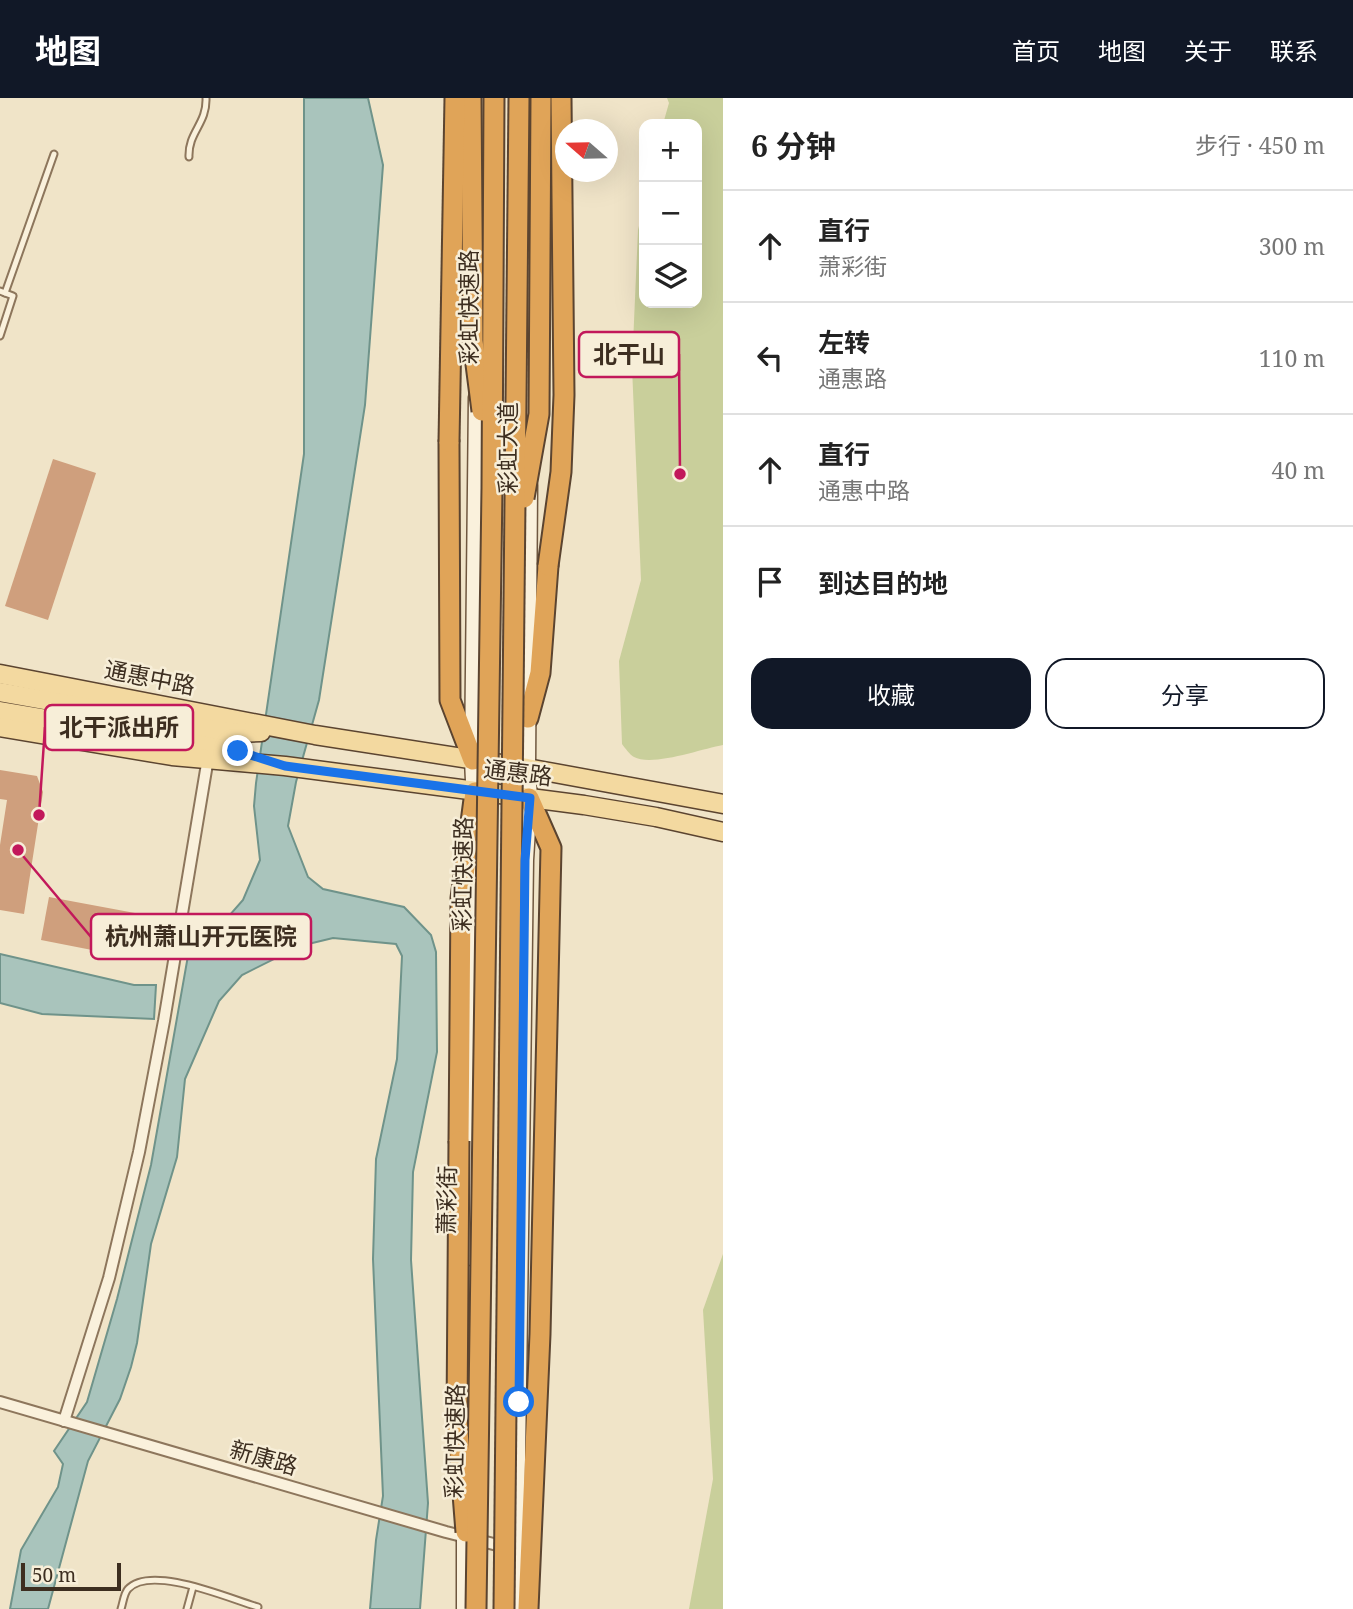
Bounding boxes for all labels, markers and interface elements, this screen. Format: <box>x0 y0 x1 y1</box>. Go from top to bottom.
text: 地图 <box>35 28 101 73</box>
text: 首页 <box>1012 34 1060 67</box>
text: 地图 <box>1098 34 1146 67</box>
text: 关于 <box>1184 34 1232 67</box>
text: 联系 <box>1270 34 1318 67</box>
north arrow <box>555 119 618 182</box>
map controls <box>639 119 702 308</box>
button: + <box>639 119 702 182</box>
text: 6 分钟 <box>751 125 836 166</box>
text: 步行 · 450 m <box>1195 129 1325 161</box>
button: − <box>639 182 702 245</box>
text: 直行 <box>818 212 870 248</box>
icon: ahead <box>751 227 789 265</box>
text: 300 m <box>1259 230 1325 262</box>
button: layers <box>639 245 702 308</box>
street label: 彩虹快速路 <box>452 250 484 365</box>
text: 萧彩街 <box>818 250 887 282</box>
text: 左转 <box>818 324 870 360</box>
callout: 北干山 <box>579 332 679 377</box>
text: 北干山 <box>593 337 665 370</box>
icon: left <box>751 339 789 377</box>
text: 110 m <box>1259 342 1325 374</box>
text: 通惠路 <box>818 362 887 394</box>
street label: 彩虹大道 <box>491 402 523 494</box>
text: 直行 <box>818 436 870 472</box>
icon: ahead <box>751 451 789 489</box>
text: 40 m <box>1272 454 1325 486</box>
text: 通惠中路 <box>818 474 910 506</box>
icon: arrive <box>751 563 789 601</box>
text: 到达目的地 <box>818 565 948 601</box>
street label: 通惠中路 <box>102 653 198 701</box>
button: 收藏 <box>751 658 1031 729</box>
button: 分享 <box>1045 658 1325 729</box>
callout: 北干派出所 <box>45 705 193 750</box>
text: 北干派出所 <box>59 710 179 743</box>
route end <box>222 735 253 766</box>
street label: 通惠路 <box>482 752 554 792</box>
street label: 彩虹快速路 <box>445 816 479 932</box>
callout: 杭州萧山开元医院 <box>91 914 311 959</box>
text: 杭州萧山开元医院 <box>105 919 297 952</box>
street label: 萧彩街 <box>429 1165 463 1235</box>
street label: 彩虹快速路 <box>437 1383 471 1499</box>
route start <box>503 1386 534 1417</box>
street label: 新康路 <box>226 1432 302 1482</box>
scale bar <box>21 1560 121 1592</box>
text: 50 m <box>32 1562 76 1588</box>

